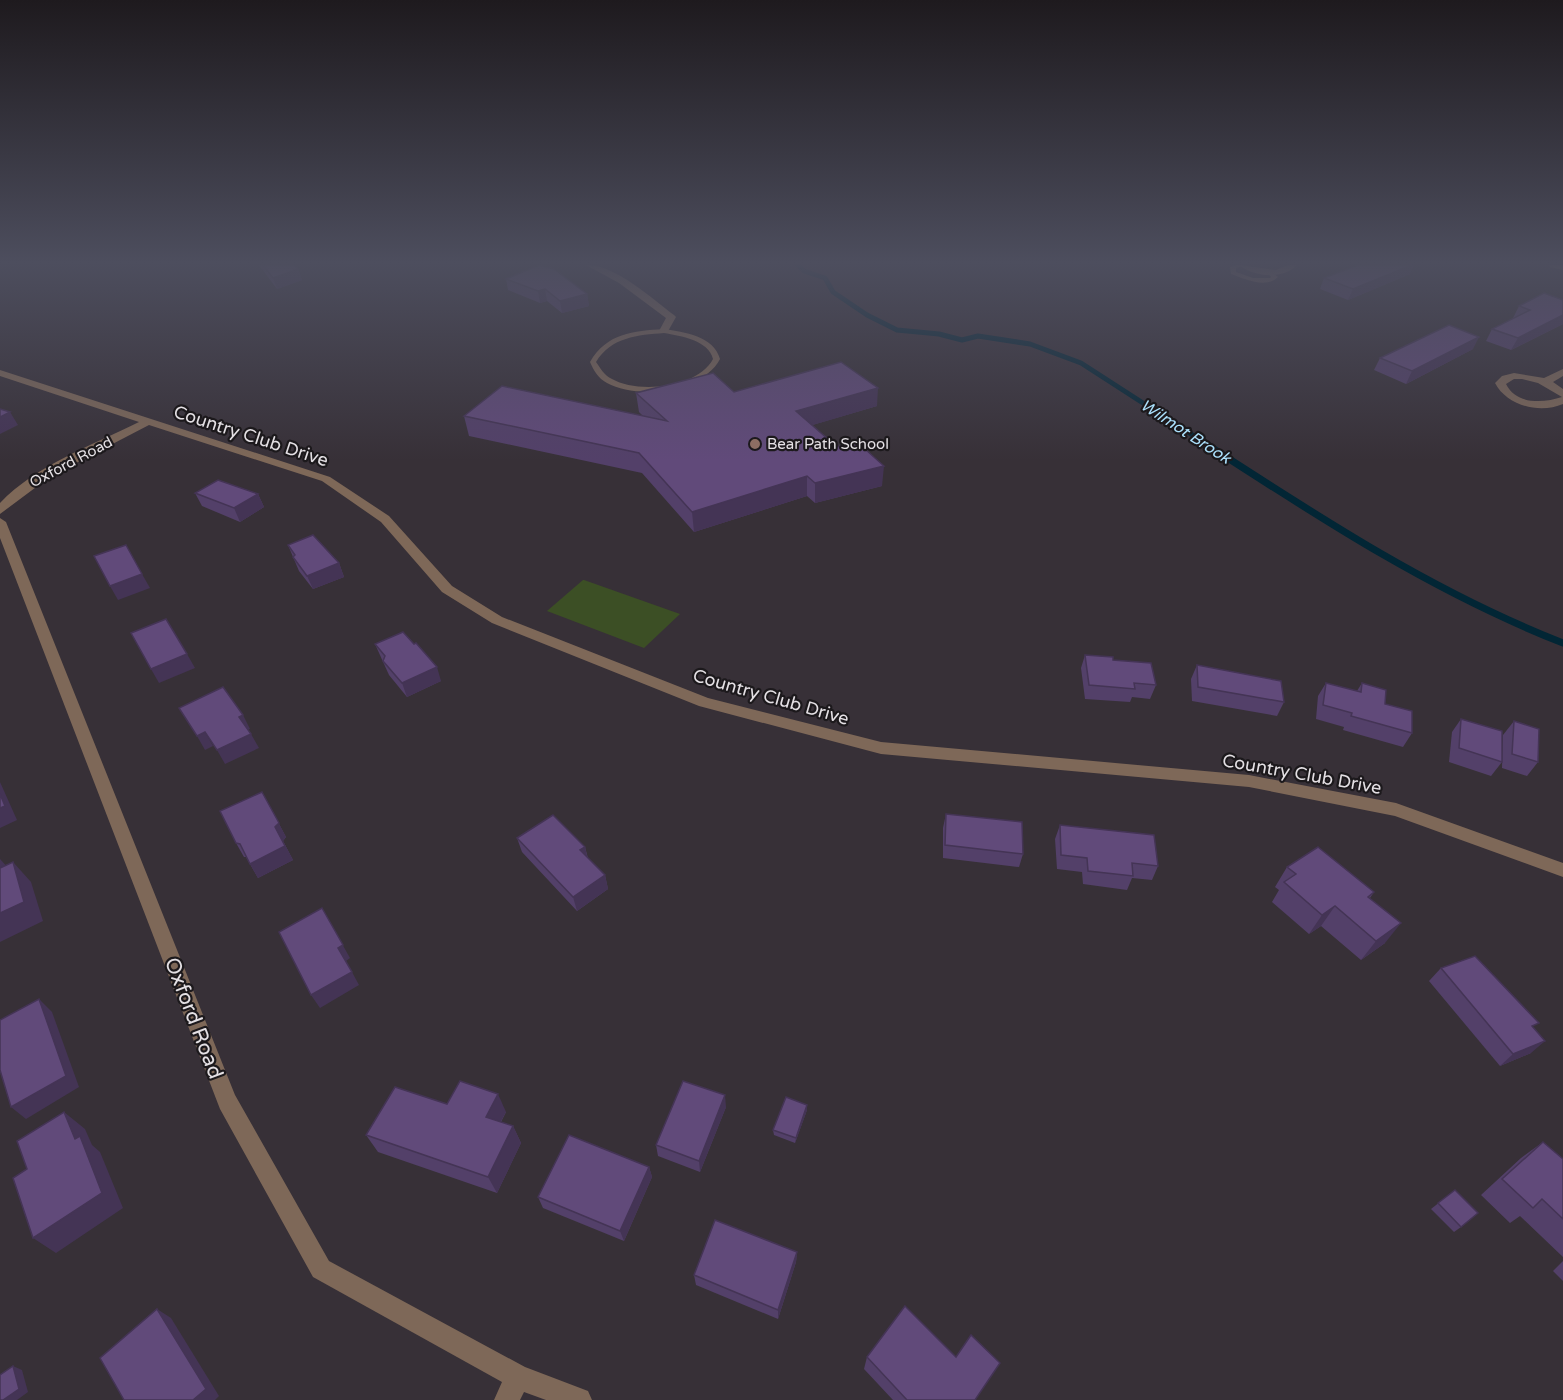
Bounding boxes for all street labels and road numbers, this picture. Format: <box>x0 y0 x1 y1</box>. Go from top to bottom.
street label: Country Club Drive <box>171 401 331 471</box>
street label: Oxford Road <box>26 433 116 491</box>
street label: Country Club Drive <box>690 664 852 730</box>
street label: Country Club Drive <box>1221 749 1383 799</box>
street label: Oxford Road <box>159 954 228 1082</box>

